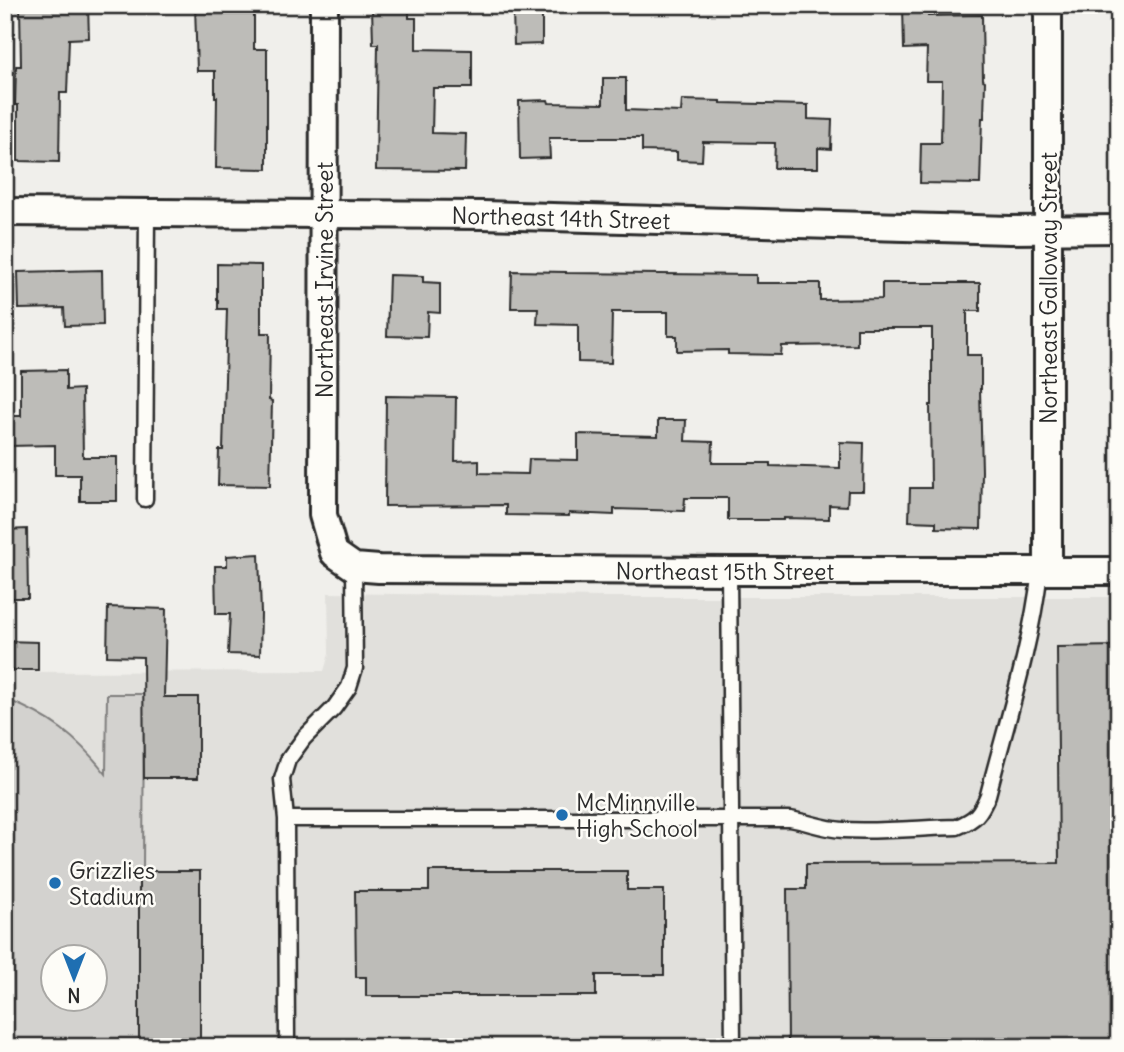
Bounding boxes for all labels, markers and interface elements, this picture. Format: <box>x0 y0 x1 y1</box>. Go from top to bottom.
street label: Northeast Galloway Street <box>1034 152 1063 424</box>
street label: Northeast Irvine Street <box>310 162 339 398</box>
street label: Northeast 14th Street <box>452 200 671 235</box>
street label: Northeast 15th Street <box>616 556 835 586</box>
place label: McMinnville High School <box>576 788 698 843</box>
marker: McMinnville High School <box>554 807 570 823</box>
place label: Grizzlies Stadium <box>69 856 155 911</box>
marker: Grizzlies Stadium <box>47 875 63 891</box>
north arrow <box>38 944 108 1014</box>
text: N <box>67 983 81 1007</box>

